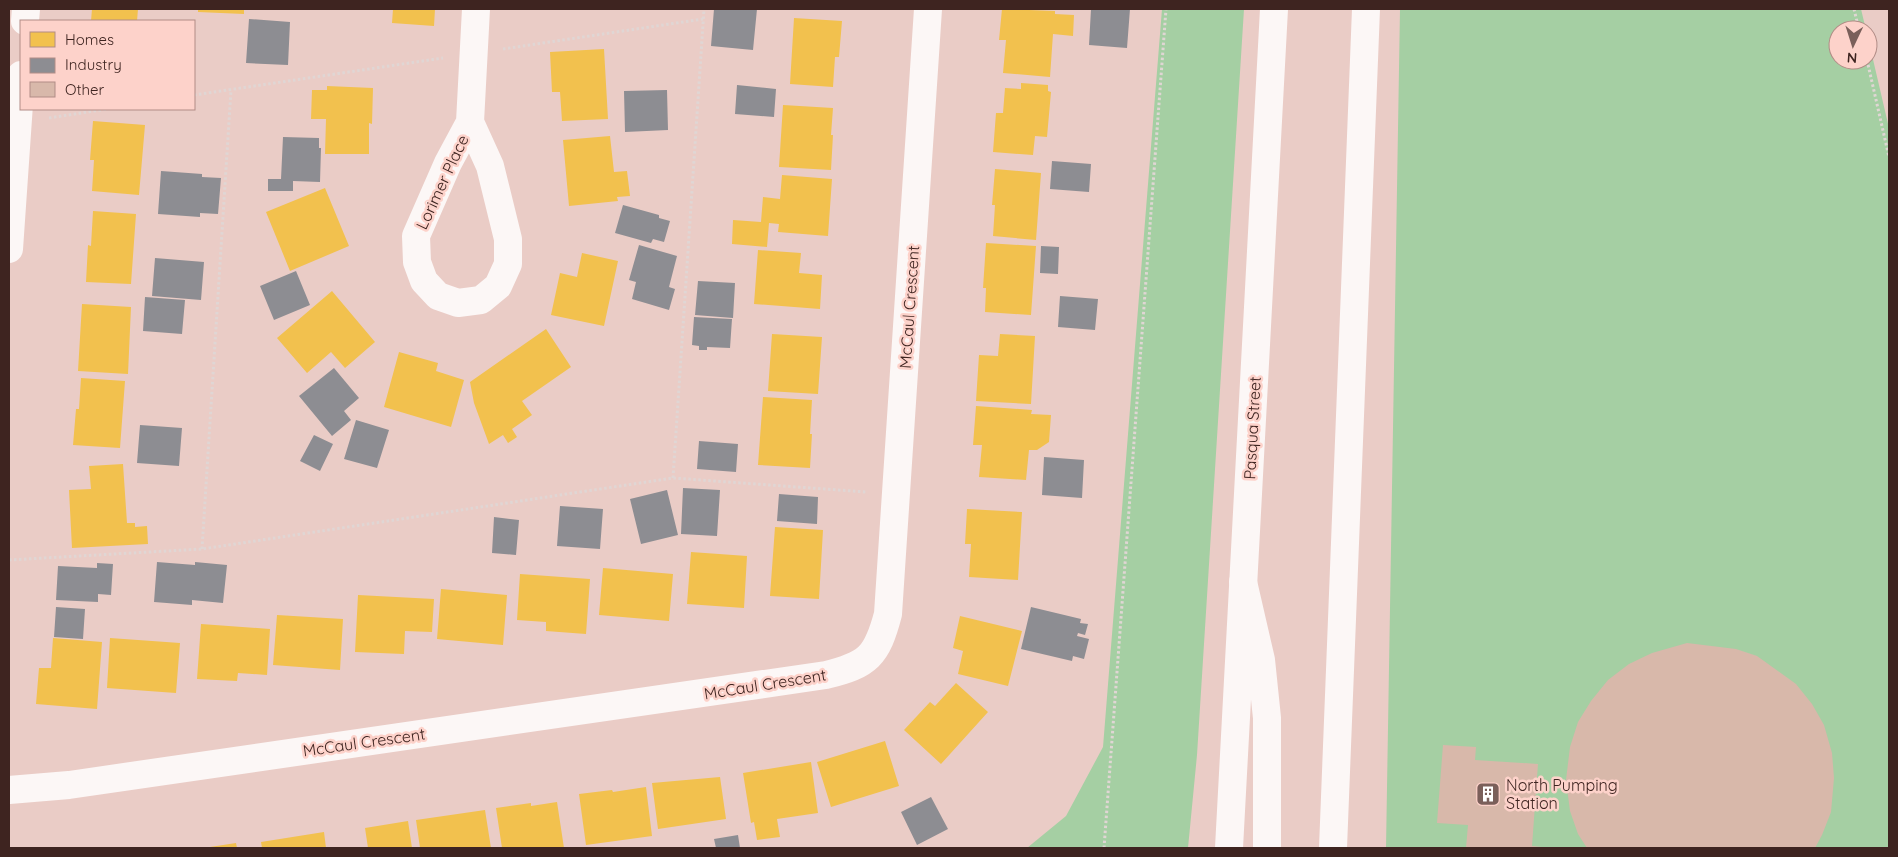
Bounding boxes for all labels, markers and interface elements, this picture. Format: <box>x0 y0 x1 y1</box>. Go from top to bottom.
legend <box>20 20 195 110</box>
north arrow <box>1828 20 1878 70</box>
text: Homes <box>65 30 114 49</box>
text: N <box>1846 49 1858 67</box>
text: Industry <box>65 55 122 74</box>
text: Other <box>65 80 105 99</box>
street label: Lorimer Place <box>411 131 473 233</box>
street label: McCaul Crescent <box>895 245 923 369</box>
street label: Pasqua Street <box>1239 376 1265 480</box>
street label: McCaul Crescent <box>702 664 828 704</box>
street label: McCaul Crescent <box>301 724 427 760</box>
place label: North Pumping Station <box>1506 775 1618 813</box>
building icon: North Pumping Station <box>1475 781 1501 807</box>

